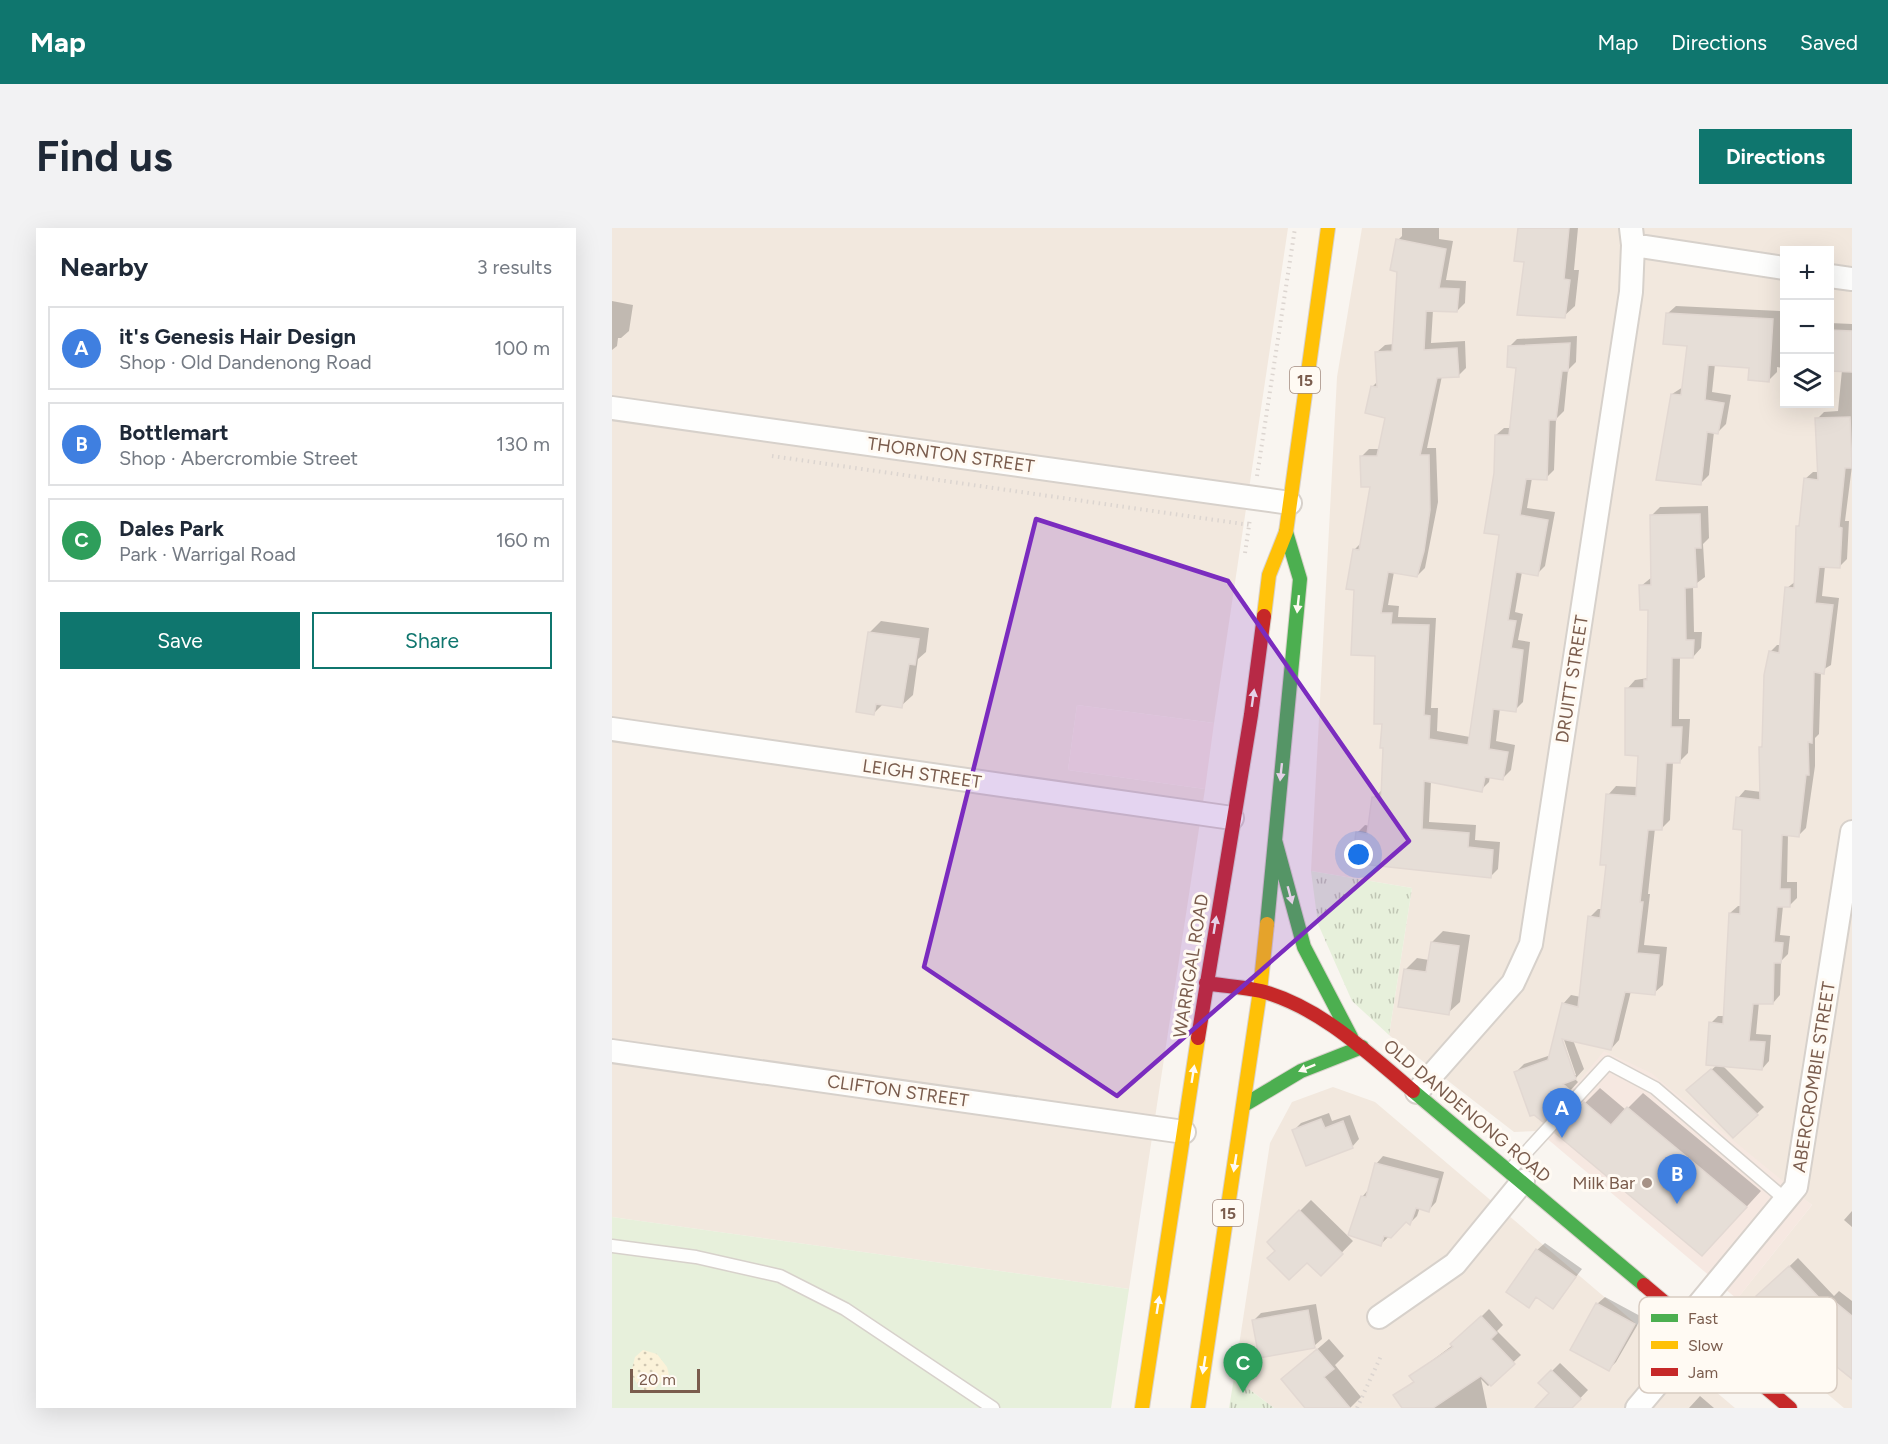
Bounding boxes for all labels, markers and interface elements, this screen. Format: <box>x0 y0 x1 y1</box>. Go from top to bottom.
text: Map <box>30 25 86 59</box>
text: Map <box>1597 30 1638 55</box>
text: Directions <box>1671 30 1767 55</box>
text: Saved <box>1800 30 1858 55</box>
button: Directions <box>1699 129 1852 184</box>
text: Find us <box>36 131 173 182</box>
map controls <box>1780 246 1834 408</box>
button: + <box>1780 246 1834 300</box>
text: Nearby <box>60 251 148 283</box>
text: 3 results <box>477 255 552 279</box>
button: − <box>1780 300 1834 354</box>
text: it's Genesis Hair Design <box>119 323 356 350</box>
text: A <box>74 336 89 360</box>
text: 100 m <box>494 336 550 360</box>
text: Shop · Old Dandenong Road <box>119 350 372 374</box>
button: layers <box>1780 354 1834 408</box>
road number: 15 <box>1290 367 1320 393</box>
text: Bottlemart <box>119 419 229 446</box>
text: B <box>75 432 88 456</box>
text: 130 m <box>496 432 550 456</box>
street label: THORNTON STREET <box>866 432 1036 478</box>
text: Shop · Abercrombie Street <box>119 446 358 470</box>
text: Dales Park <box>119 515 224 542</box>
text: C <box>74 528 89 552</box>
text: 160 m <box>496 528 550 552</box>
text: Park · Warrigal Road <box>119 542 296 566</box>
one-way arrow <box>1293 595 1303 614</box>
button: Save <box>60 612 300 669</box>
button: Share <box>312 612 552 669</box>
street label: DRUITT STREET <box>1551 613 1593 744</box>
one-way arrow <box>1249 689 1258 708</box>
street label: LEIGH STREET <box>861 755 983 793</box>
one-way arrow <box>1276 762 1286 781</box>
your location <box>1344 840 1373 869</box>
one-way arrow <box>1285 886 1295 905</box>
street label: WARRIGAL ROAD <box>1169 892 1213 1040</box>
one-way arrow <box>1210 916 1219 935</box>
street label: ABERCROMBIE STREET <box>1788 980 1840 1174</box>
street label: OLD DANDENONG ROAD <box>1379 1035 1555 1187</box>
one-way arrow <box>1298 1063 1316 1073</box>
one-way arrow <box>1188 1064 1197 1083</box>
street label: CLIFTON STREET <box>826 1070 970 1112</box>
pin: A <box>1542 1088 1582 1138</box>
one-way arrow <box>1231 1154 1240 1173</box>
pin: B <box>1658 1154 1696 1204</box>
place label: Milk Bar <box>1572 1172 1635 1194</box>
marker: Milk Bar <box>1640 1176 1654 1190</box>
road number: 15 <box>1213 1200 1243 1226</box>
one-way arrow <box>1153 1295 1162 1314</box>
legend <box>1639 1297 1837 1393</box>
text: Fast <box>1688 1309 1718 1328</box>
text: Slow <box>1688 1336 1723 1355</box>
pin: C <box>1224 1344 1262 1393</box>
one-way arrow <box>1200 1355 1209 1374</box>
text: Jam <box>1688 1363 1718 1382</box>
scale bar <box>630 1366 700 1394</box>
text: 20 m <box>639 1370 676 1389</box>

